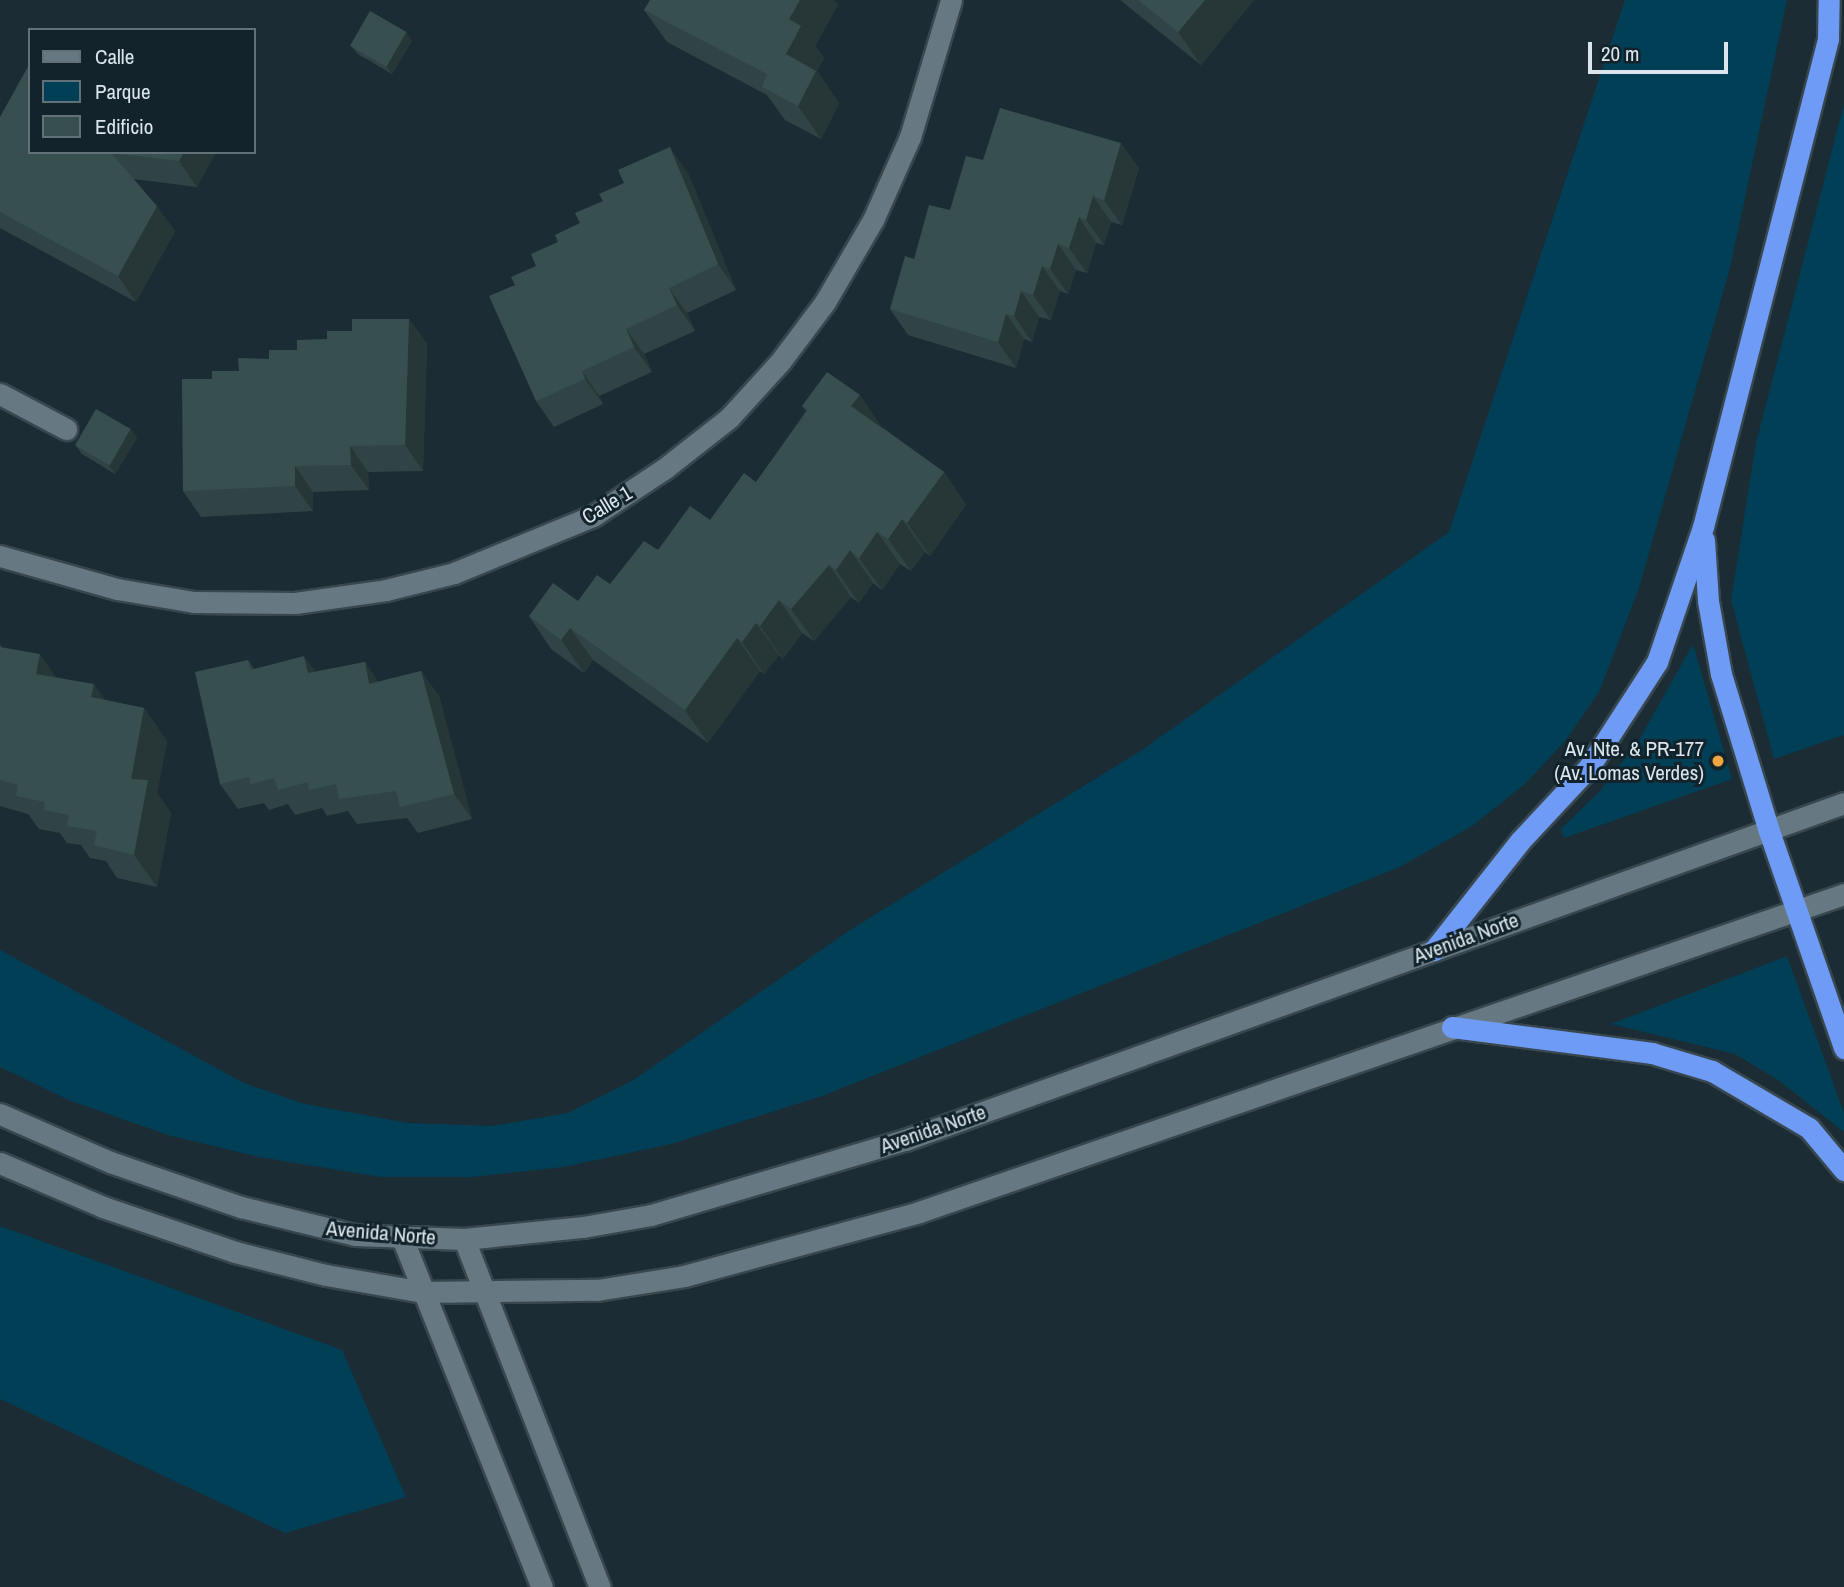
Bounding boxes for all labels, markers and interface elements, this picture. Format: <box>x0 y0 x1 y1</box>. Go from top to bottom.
legend <box>28 28 256 154</box>
scale bar <box>1592 28 1732 72</box>
text: 20 m <box>1601 39 1639 68</box>
text: Calle <box>95 42 134 71</box>
text: Parque <box>95 77 151 106</box>
text: Edificio <box>95 112 153 141</box>
street label: Calle 1 <box>578 480 636 530</box>
place label: Av. Nte. & PR-177 (Av. Lomas Verdes) <box>1554 736 1704 786</box>
marker: Av. Nte. & PR-177 (Av. Lomas Verdes) <box>1710 753 1726 769</box>
street label: Avenida Norte <box>1410 907 1522 969</box>
street label: Avenida Norte <box>877 1099 989 1159</box>
street label: Avenida Norte <box>325 1216 437 1250</box>

